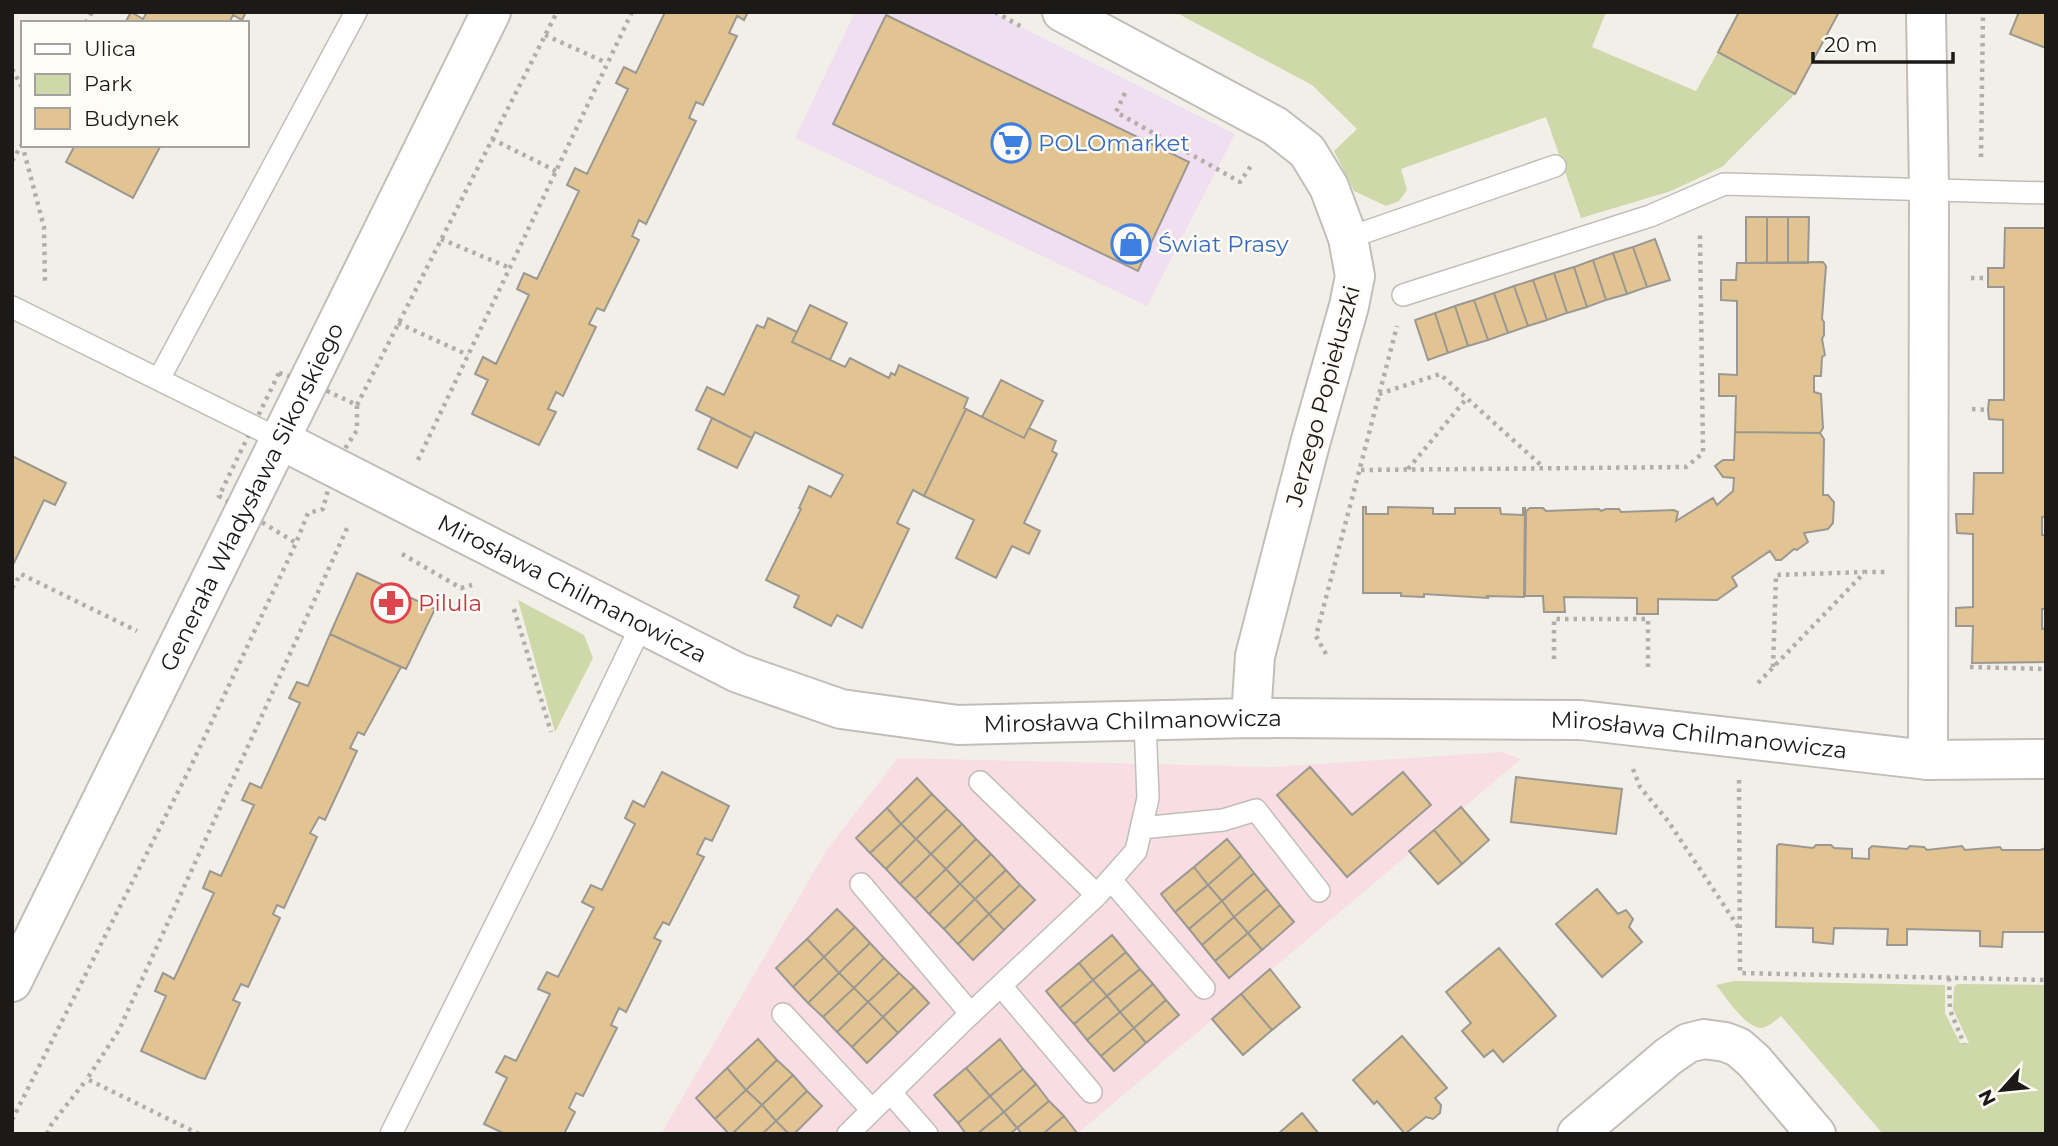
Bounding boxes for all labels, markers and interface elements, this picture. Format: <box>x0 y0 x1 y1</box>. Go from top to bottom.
legend <box>21 21 248 147</box>
scale bar <box>1813 21 1953 65</box>
text: 20 m <box>1824 32 1878 57</box>
text: Ulica <box>84 36 136 61</box>
text: Park <box>84 71 132 96</box>
text: Budynek <box>84 106 179 131</box>
supermarket icon: POLOmarket <box>990 122 1032 164</box>
place label: POLOmarket <box>1038 129 1190 157</box>
shop icon: Świat Prasy <box>1110 223 1152 265</box>
place label: Świat Prasy <box>1158 230 1289 258</box>
street label: Jerzego Popiełuszki <box>1280 283 1366 510</box>
street label: Generała Władysława Sikorskiego <box>154 318 349 676</box>
street label: Mirosława Chilmanowicza <box>433 508 712 669</box>
pharmacy icon: Pilula <box>370 582 412 624</box>
place label: Pilula <box>418 589 482 617</box>
street label: Mirosława Chilmanowicza <box>983 704 1282 738</box>
street label: Mirosława Chilmanowicza <box>1551 706 1849 765</box>
north arrow <box>1967 1055 2037 1125</box>
text: N <box>1974 1085 2001 1110</box>

